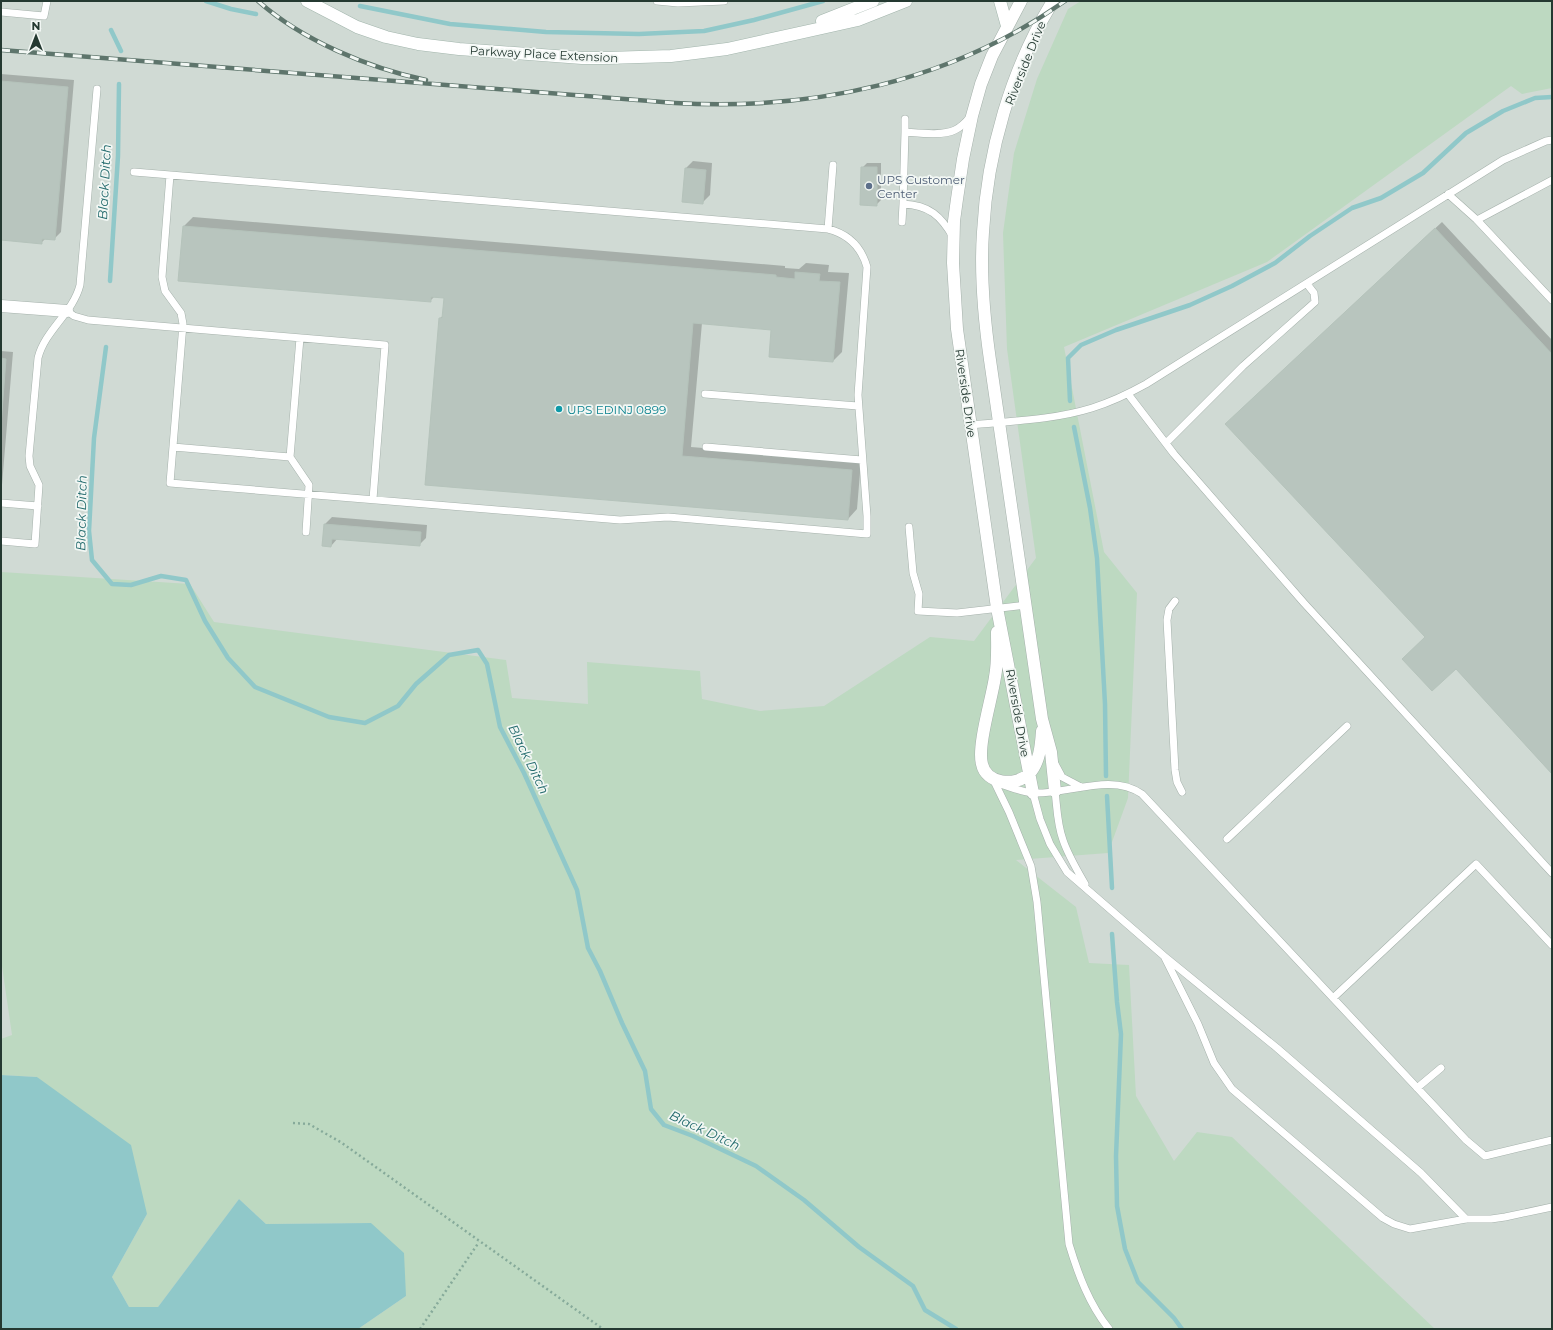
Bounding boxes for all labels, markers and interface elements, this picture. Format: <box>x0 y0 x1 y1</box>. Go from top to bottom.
north arrow <box>16 16 56 56</box>
text: N <box>32 19 40 33</box>
street label: Riverside Drive <box>1001 19 1049 107</box>
street label: Parkway Place Extension <box>469 43 619 65</box>
water label: Black Ditch <box>94 144 114 220</box>
place label: UPS Customer Center <box>877 172 965 201</box>
marker: UPS Customer Center <box>864 181 874 191</box>
street label: Riverside Drive <box>952 348 980 438</box>
place label: UPS EDINJ 0899 <box>567 402 666 417</box>
marker: UPS EDINJ 0899 <box>554 404 564 414</box>
water label: Black Ditch <box>72 475 90 551</box>
street label: Riverside Drive <box>1003 668 1033 758</box>
water label: Black Ditch <box>505 721 553 797</box>
water label: Black Ditch <box>667 1107 743 1153</box>

